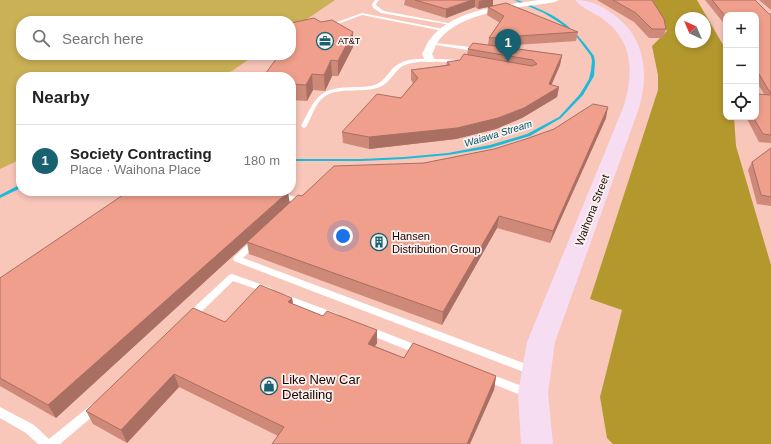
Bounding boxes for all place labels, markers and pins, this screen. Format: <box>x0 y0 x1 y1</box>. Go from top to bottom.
pin: 1 <box>495 29 521 62</box>
office icon: AT&T <box>315 31 335 51</box>
place label: AT&T <box>338 36 361 46</box>
place label: Hansen Distribution Group <box>392 230 481 255</box>
building icon: Hansen Distribution Group <box>369 232 389 252</box>
place label: Like New Car Detailing <box>282 372 361 402</box>
shop icon: Like New Car Detailing <box>259 376 279 396</box>

